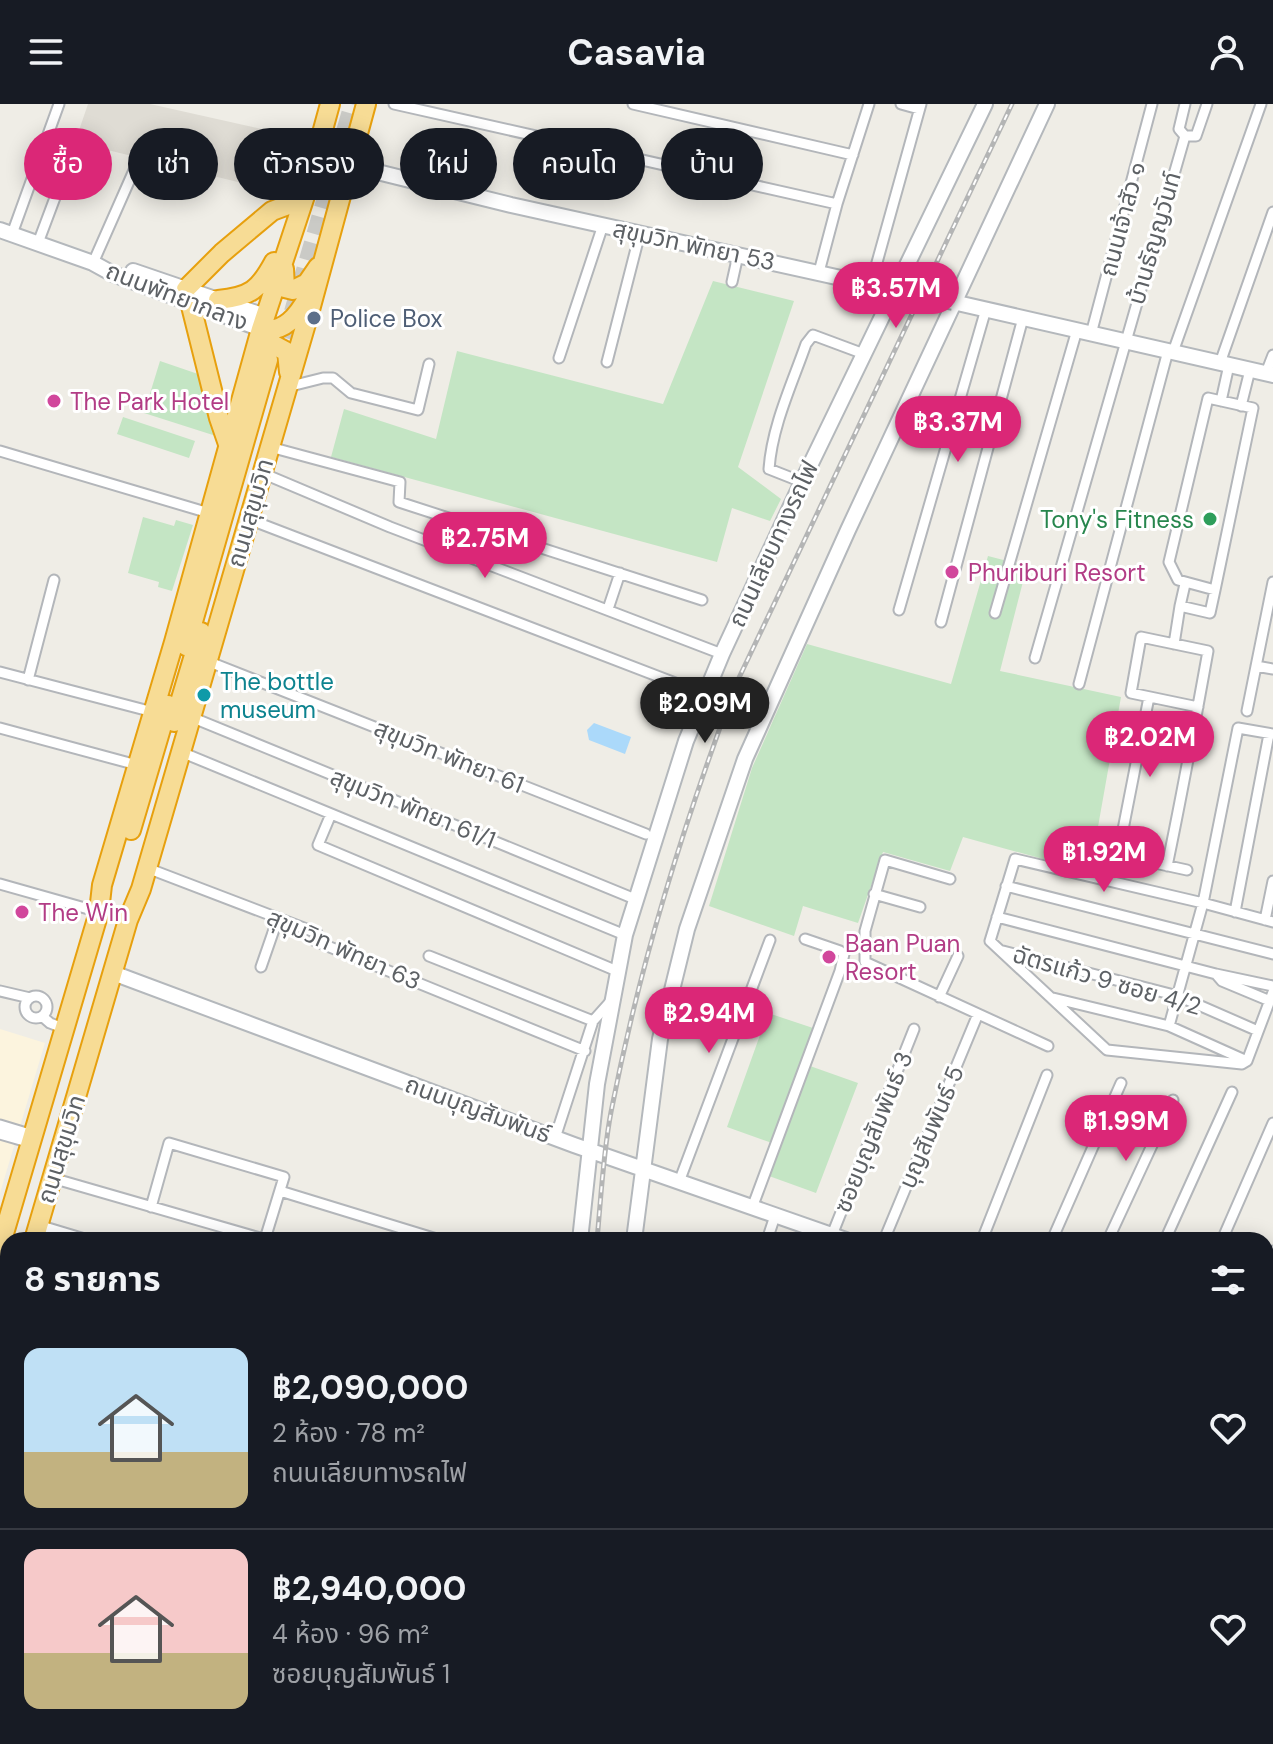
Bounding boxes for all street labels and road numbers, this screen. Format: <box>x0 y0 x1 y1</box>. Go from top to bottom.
street label: ถนนเจ้าสัว ๑ <box>1092 158 1152 280</box>
street label: บ้านธัญญวันท์ <box>1120 168 1188 308</box>
street label: สุขุมวิท พัทยา 53 <box>610 213 778 277</box>
street label: ถนนพัทยากลาง <box>101 255 253 337</box>
street label: ถนนสุขุมวิท <box>220 455 280 571</box>
street label: ถนนเลียบทางรถไฟ <box>721 456 825 632</box>
street label: สุขุมวิท พัทยา 61 <box>370 712 528 800</box>
street label: สุขุมวิท พัทยา 61/1 <box>326 761 500 855</box>
street label: สุขุมวิท พัทยา 63 <box>262 901 426 997</box>
street label: ฉัตรแก้ว 9 ซอย 4/2 <box>1009 938 1205 1022</box>
street label: ซอยบุญสัมพันธ์ 3 <box>827 1047 919 1217</box>
street label: บุญสัมพันธ์ 5 <box>891 1061 971 1193</box>
street label: ถนนบุญสัมพันธ์ <box>401 1068 556 1150</box>
street label: ถนนสุขุมวิท <box>30 1091 92 1207</box>

